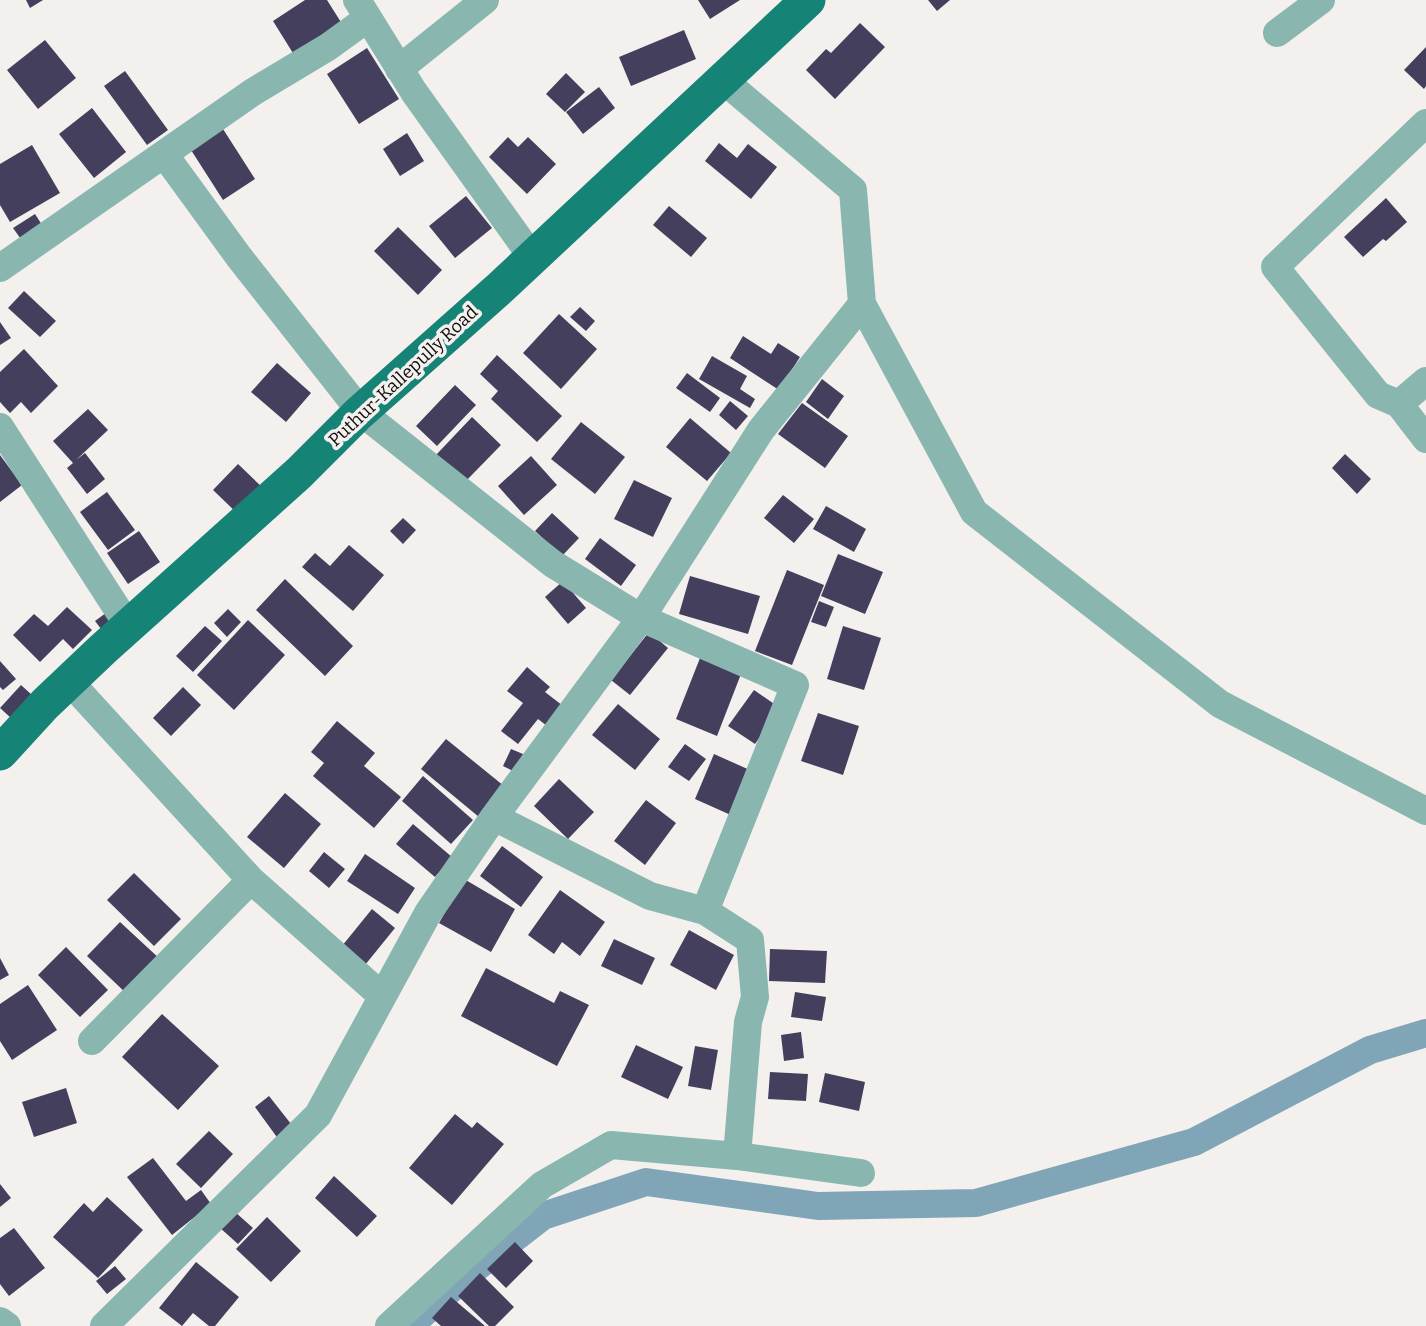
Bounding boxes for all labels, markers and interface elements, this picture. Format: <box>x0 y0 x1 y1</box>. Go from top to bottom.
street label: Puthur-Kallepully Road <box>324 301 482 451</box>

